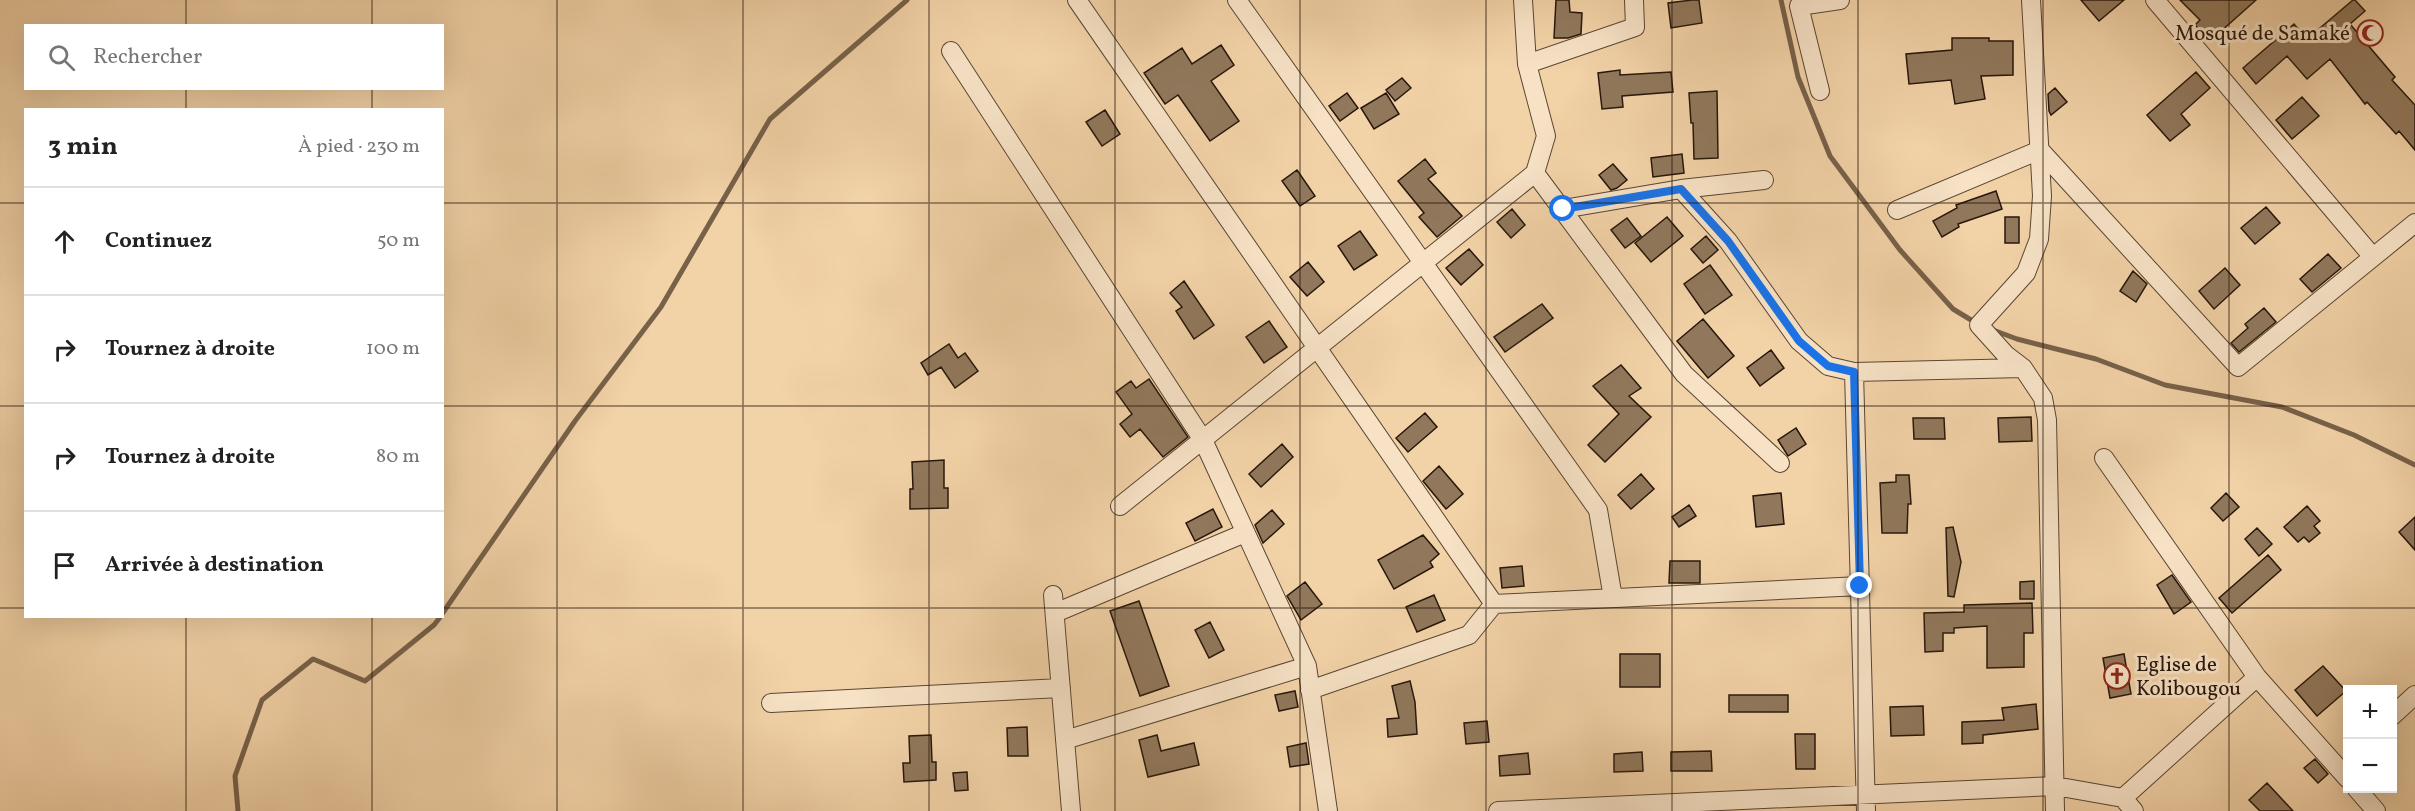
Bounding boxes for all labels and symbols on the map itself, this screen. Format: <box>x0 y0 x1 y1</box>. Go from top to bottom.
mosque icon: Mosqué de Samaké <box>2355 18 2385 48</box>
place label: Mosqué de Samaké <box>2175 20 2350 49</box>
route start <box>1549 195 1575 221</box>
route end <box>1846 572 1872 598</box>
place label: Eglise de Kolibougou <box>2136 651 2241 704</box>
church icon: Eglise de Kolibougou <box>2102 661 2132 691</box>

